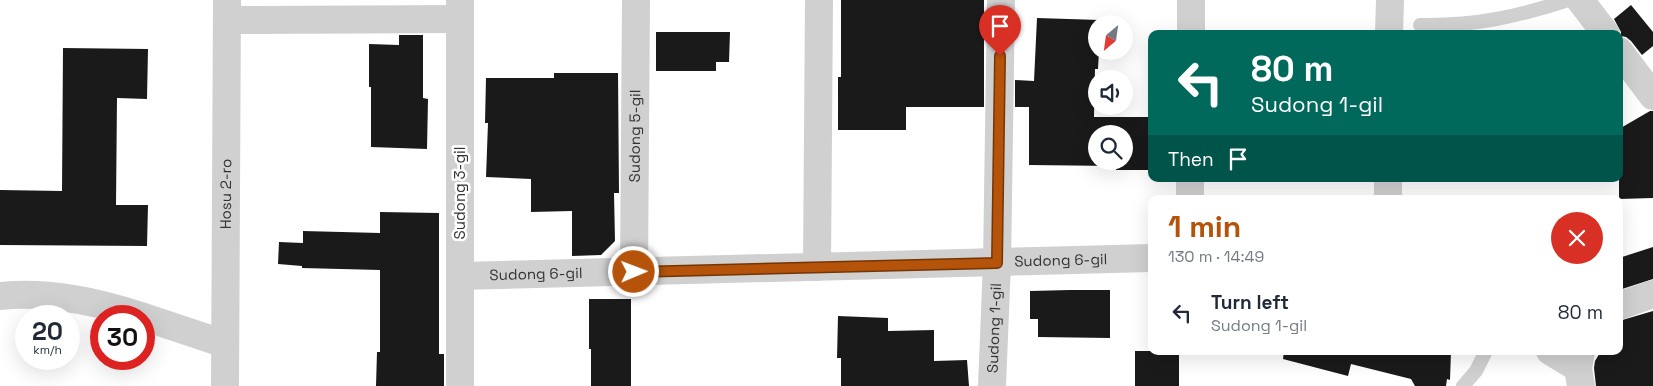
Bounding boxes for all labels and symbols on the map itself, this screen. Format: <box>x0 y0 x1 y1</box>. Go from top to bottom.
pin <box>979 5 1021 56</box>
north arrow <box>1088 15 1132 60</box>
street label: Sudong 5-gil <box>625 89 644 183</box>
street label: Sudong 3-gil <box>450 147 469 239</box>
street label: Hosu 2-ro <box>216 159 235 229</box>
position arrow <box>607 245 659 297</box>
street label: Sudong 6-gil <box>1014 249 1108 271</box>
street label: Sudong 6-gil <box>489 263 583 284</box>
street label: Sudong 1-gil <box>983 283 1005 373</box>
speed limit sign: 30 <box>90 305 155 370</box>

